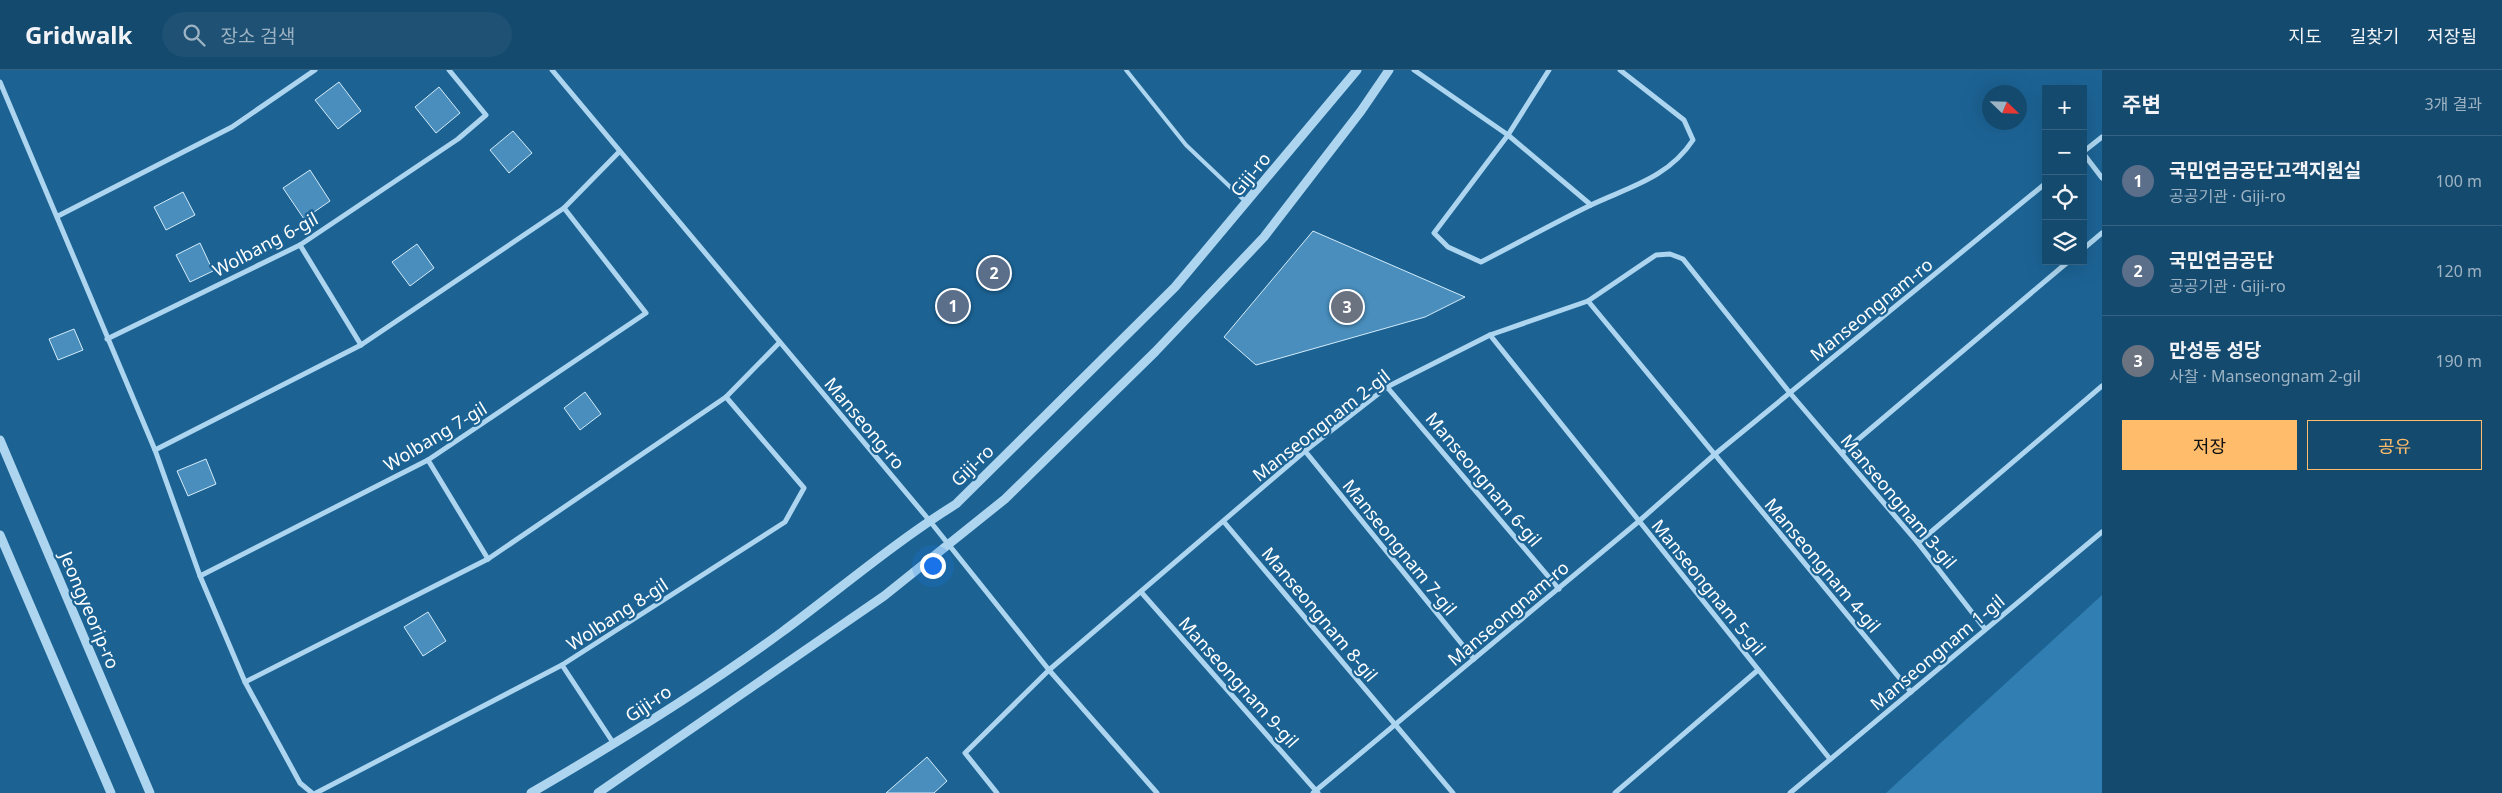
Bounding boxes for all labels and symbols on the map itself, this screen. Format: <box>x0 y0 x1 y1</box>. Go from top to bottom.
north arrow <box>1982 85 2027 130</box>
street label: Giji-ro <box>1224 147 1276 201</box>
street label: Wolbang 6-gil <box>208 206 322 282</box>
street label: Manseongnam-ro <box>1805 252 1937 366</box>
pin: 2 <box>978 254 1010 292</box>
pin: 1 <box>937 287 969 325</box>
pin: 3 <box>1331 288 1363 326</box>
street label: Manseongnam 2-gil <box>1247 364 1395 486</box>
street label: Manseong-ro <box>819 372 911 474</box>
street label: Wolbang 7-gil <box>379 396 491 476</box>
street label: Manseongnam 6-gil <box>1421 407 1547 551</box>
street label: Manseongnam 3-gil <box>1836 429 1962 573</box>
street label: Giji-ro <box>945 439 999 491</box>
street label: Manseongnam 7-gil <box>1338 474 1462 620</box>
street label: Manseongnam 4-gil <box>1760 493 1886 637</box>
street label: Manseongnam 5-gil <box>1647 514 1771 660</box>
street label: Manseongnam 8-gil <box>1257 542 1383 686</box>
street label: Jeongyeorip-ro <box>54 546 126 672</box>
your location <box>920 553 946 579</box>
street label: Manseongnam-ro <box>1442 555 1574 671</box>
street label: Wolbang 8-gil <box>562 572 672 656</box>
street label: Manseongnam 1-gil <box>1865 589 2009 715</box>
street label: Manseongnam 9-gil <box>1174 611 1304 753</box>
street label: Giji-ro <box>620 679 676 727</box>

